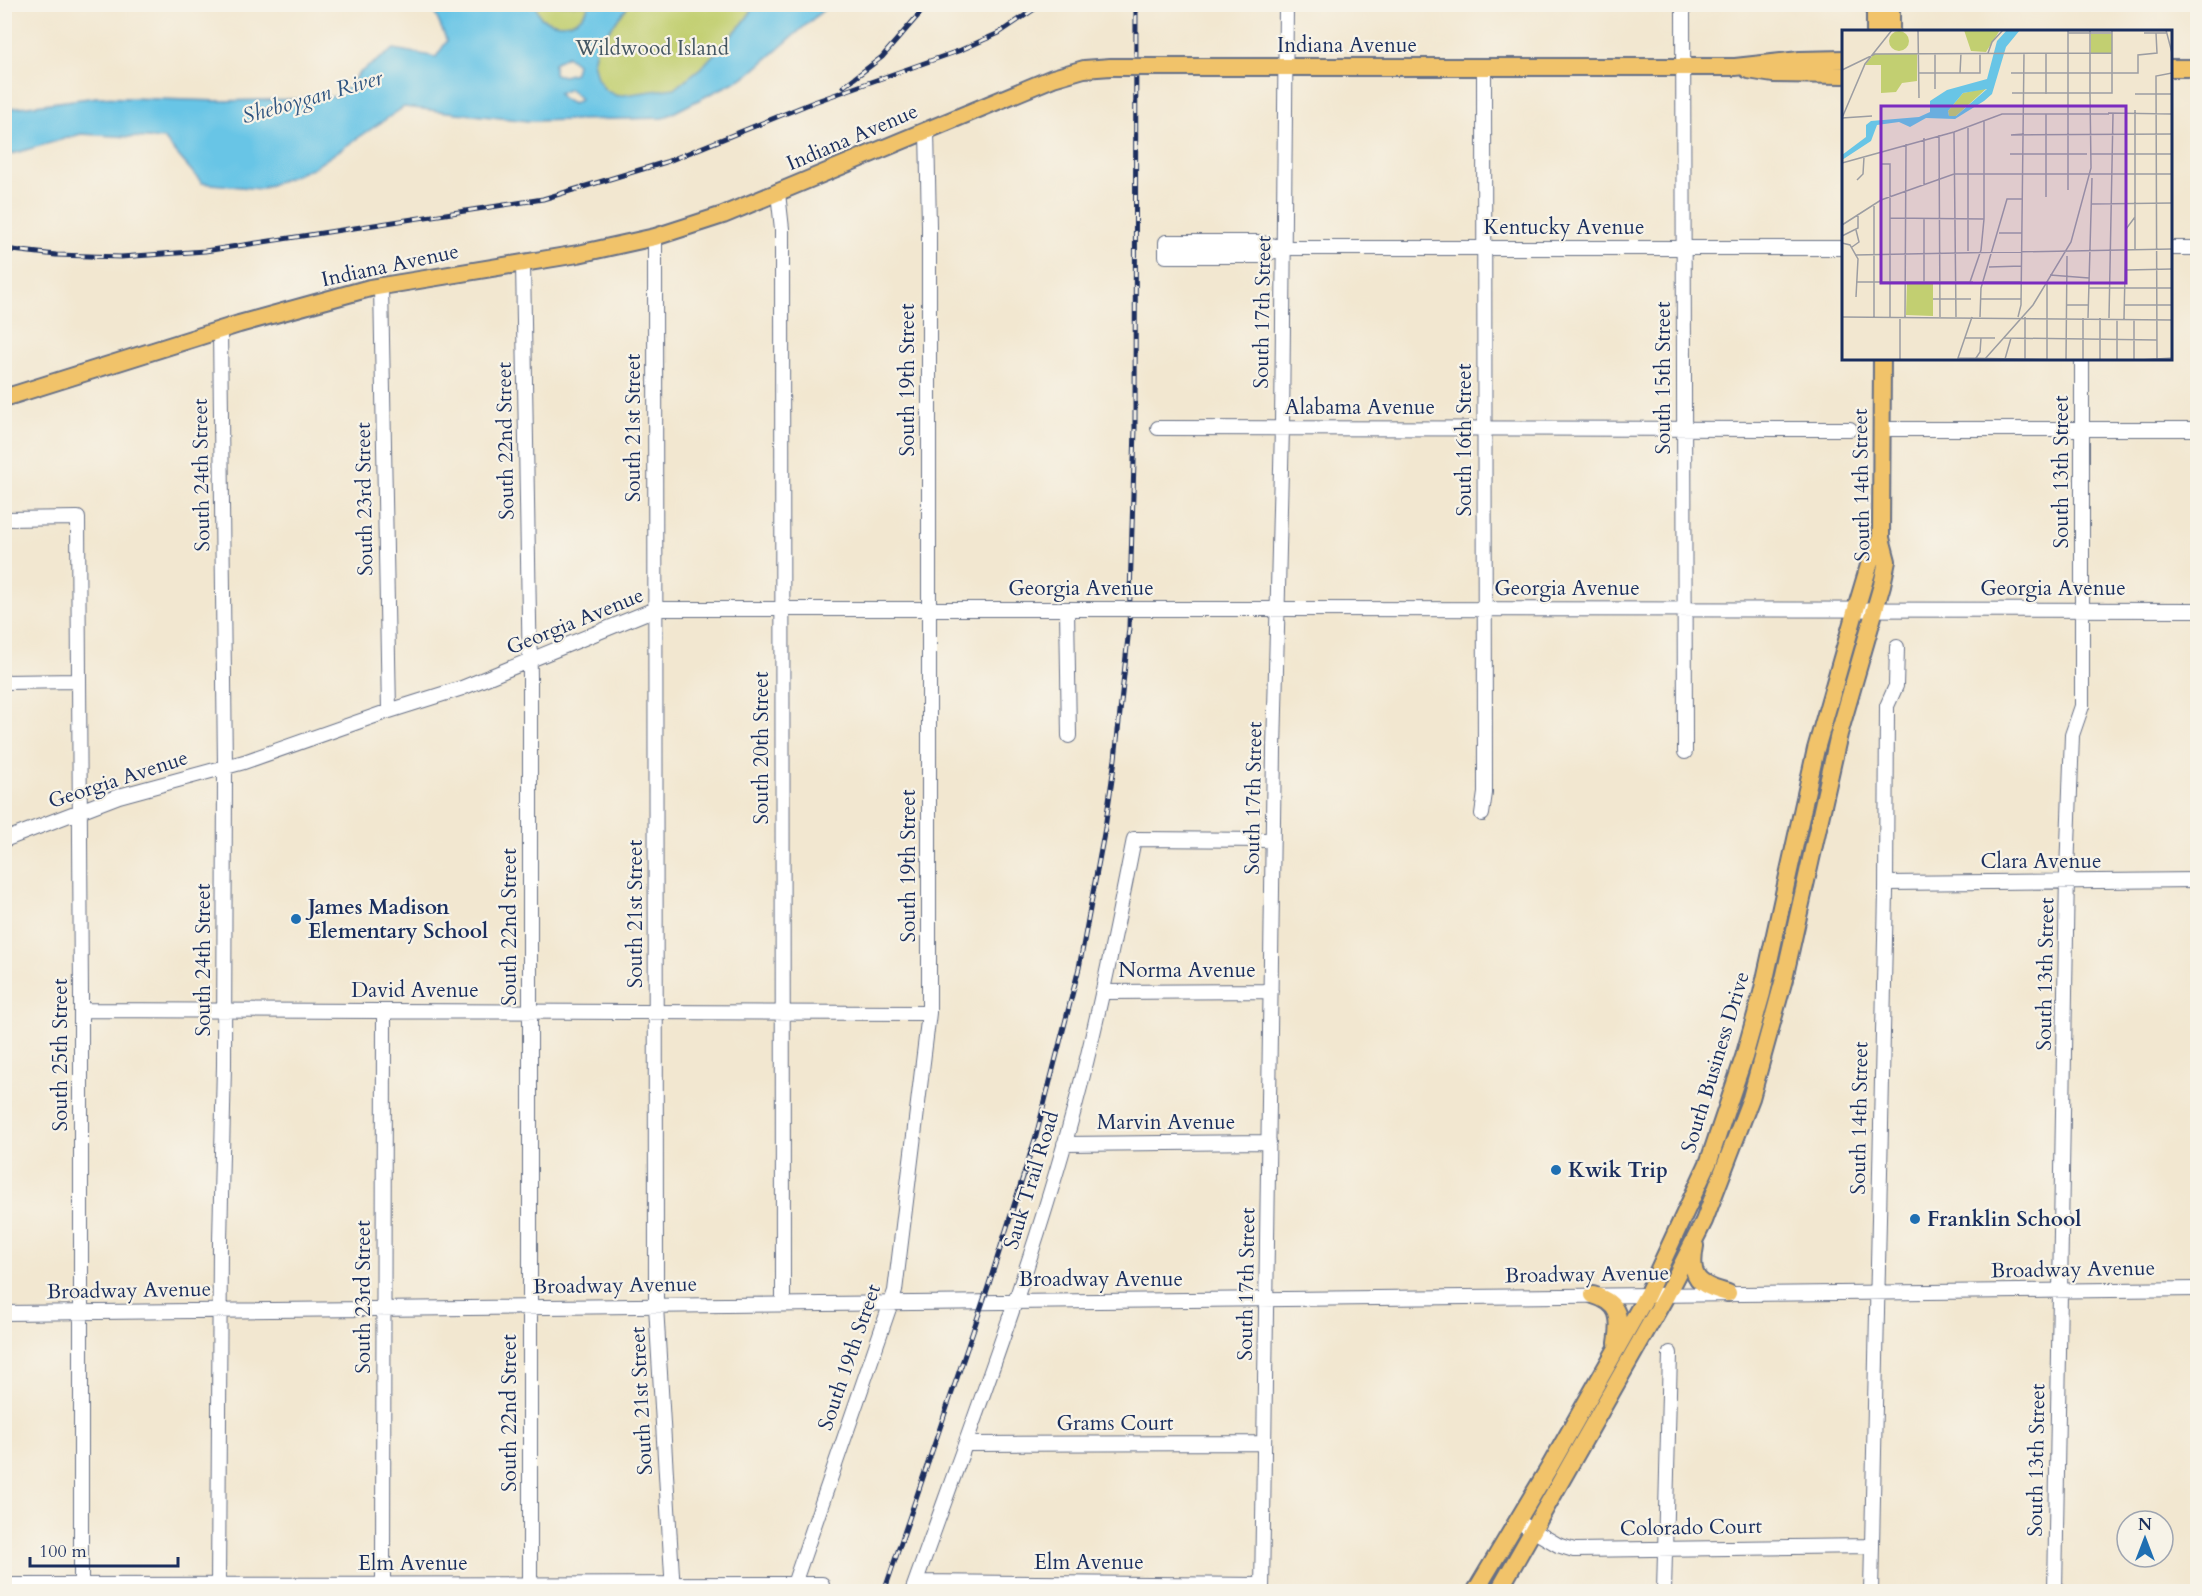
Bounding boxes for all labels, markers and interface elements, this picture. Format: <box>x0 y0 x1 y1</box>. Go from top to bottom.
inset map <box>1842 30 2172 360</box>
street label: Indiana Avenue <box>1277 31 1417 60</box>
park label: Wildwood Island <box>574 34 729 63</box>
water label: Sheboygan River <box>239 62 387 131</box>
street label: Indiana Avenue <box>782 97 922 178</box>
street label: Kentucky Avenue <box>1484 213 1644 242</box>
street label: South 17th Street <box>1247 235 1278 389</box>
street label: Indiana Avenue <box>319 237 462 294</box>
street label: South 15th Street <box>1649 301 1678 455</box>
street label: South 19th Street <box>893 303 922 457</box>
street label: South 21st Street <box>619 353 648 502</box>
street label: South 22nd Street <box>490 361 521 520</box>
street label: South 16th Street <box>1450 363 1479 517</box>
street label: Alabama Avenue <box>1285 393 1435 422</box>
street label: South 13th Street <box>2047 395 2076 549</box>
street label: South 24th Street <box>186 398 217 552</box>
street label: South 14th Street <box>1846 408 1877 562</box>
street label: South 23rd Street <box>349 422 380 576</box>
street label: Georgia Avenue <box>1008 574 1154 603</box>
street label: Georgia Avenue <box>1494 574 1640 603</box>
street label: Georgia Avenue <box>1980 574 2126 603</box>
street label: Georgia Avenue <box>502 581 648 662</box>
street label: South 20th Street <box>747 671 776 825</box>
street label: South 17th Street <box>1238 721 1269 875</box>
street label: Georgia Avenue <box>44 743 192 816</box>
street label: South 19th Street <box>894 789 923 943</box>
street label: South 21st Street <box>621 839 650 988</box>
street label: Clara Avenue <box>1981 847 2101 876</box>
street label: South 22nd Street <box>495 848 524 1006</box>
street label: South 24th Street <box>189 883 218 1037</box>
place label: James Madison Elementary School <box>305 893 488 946</box>
street label: South 13th Street <box>2030 897 2061 1051</box>
marker: James Madison Elementary School <box>289 912 303 926</box>
street label: Norma Avenue <box>1118 956 1256 985</box>
street label: South Business Drive <box>1674 968 1757 1156</box>
street label: David Avenue <box>351 976 479 1005</box>
street label: South 25th Street <box>46 978 75 1132</box>
street label: South 14th Street <box>1844 1041 1875 1195</box>
street label: Sauk Trail Road <box>997 1107 1066 1253</box>
street label: Marvin Avenue <box>1097 1108 1235 1137</box>
place label: Kwik Trip <box>1568 1156 1668 1185</box>
marker: Kwik Trip <box>1549 1163 1563 1177</box>
place label: Franklin School <box>1927 1205 2082 1234</box>
street label: South 17th Street <box>1231 1207 1262 1361</box>
marker: Franklin School <box>1908 1212 1922 1226</box>
street label: South 23rd Street <box>349 1220 378 1374</box>
street label: Broadway Avenue <box>1991 1254 2155 1285</box>
street label: Broadway Avenue <box>1505 1259 1669 1290</box>
street label: Broadway Avenue <box>1019 1265 1183 1294</box>
street label: Broadway Avenue <box>533 1270 697 1301</box>
street label: Broadway Avenue <box>47 1275 211 1306</box>
street label: South 19th Street <box>811 1280 888 1434</box>
street label: South 21st Street <box>623 1326 660 1476</box>
street label: South 22nd Street <box>495 1334 524 1492</box>
street label: South 13th Street <box>2021 1383 2052 1537</box>
street label: Grams Court <box>1056 1409 1174 1438</box>
north arrow <box>2115 1509 2175 1569</box>
street label: Colorado Court <box>1620 1512 1763 1543</box>
text: N <box>2138 1514 2152 1536</box>
scale bar <box>30 1530 178 1568</box>
text: 100 m <box>39 1539 87 1564</box>
street label: Elm Avenue <box>1034 1548 1144 1577</box>
street label: Elm Avenue <box>358 1549 468 1578</box>

